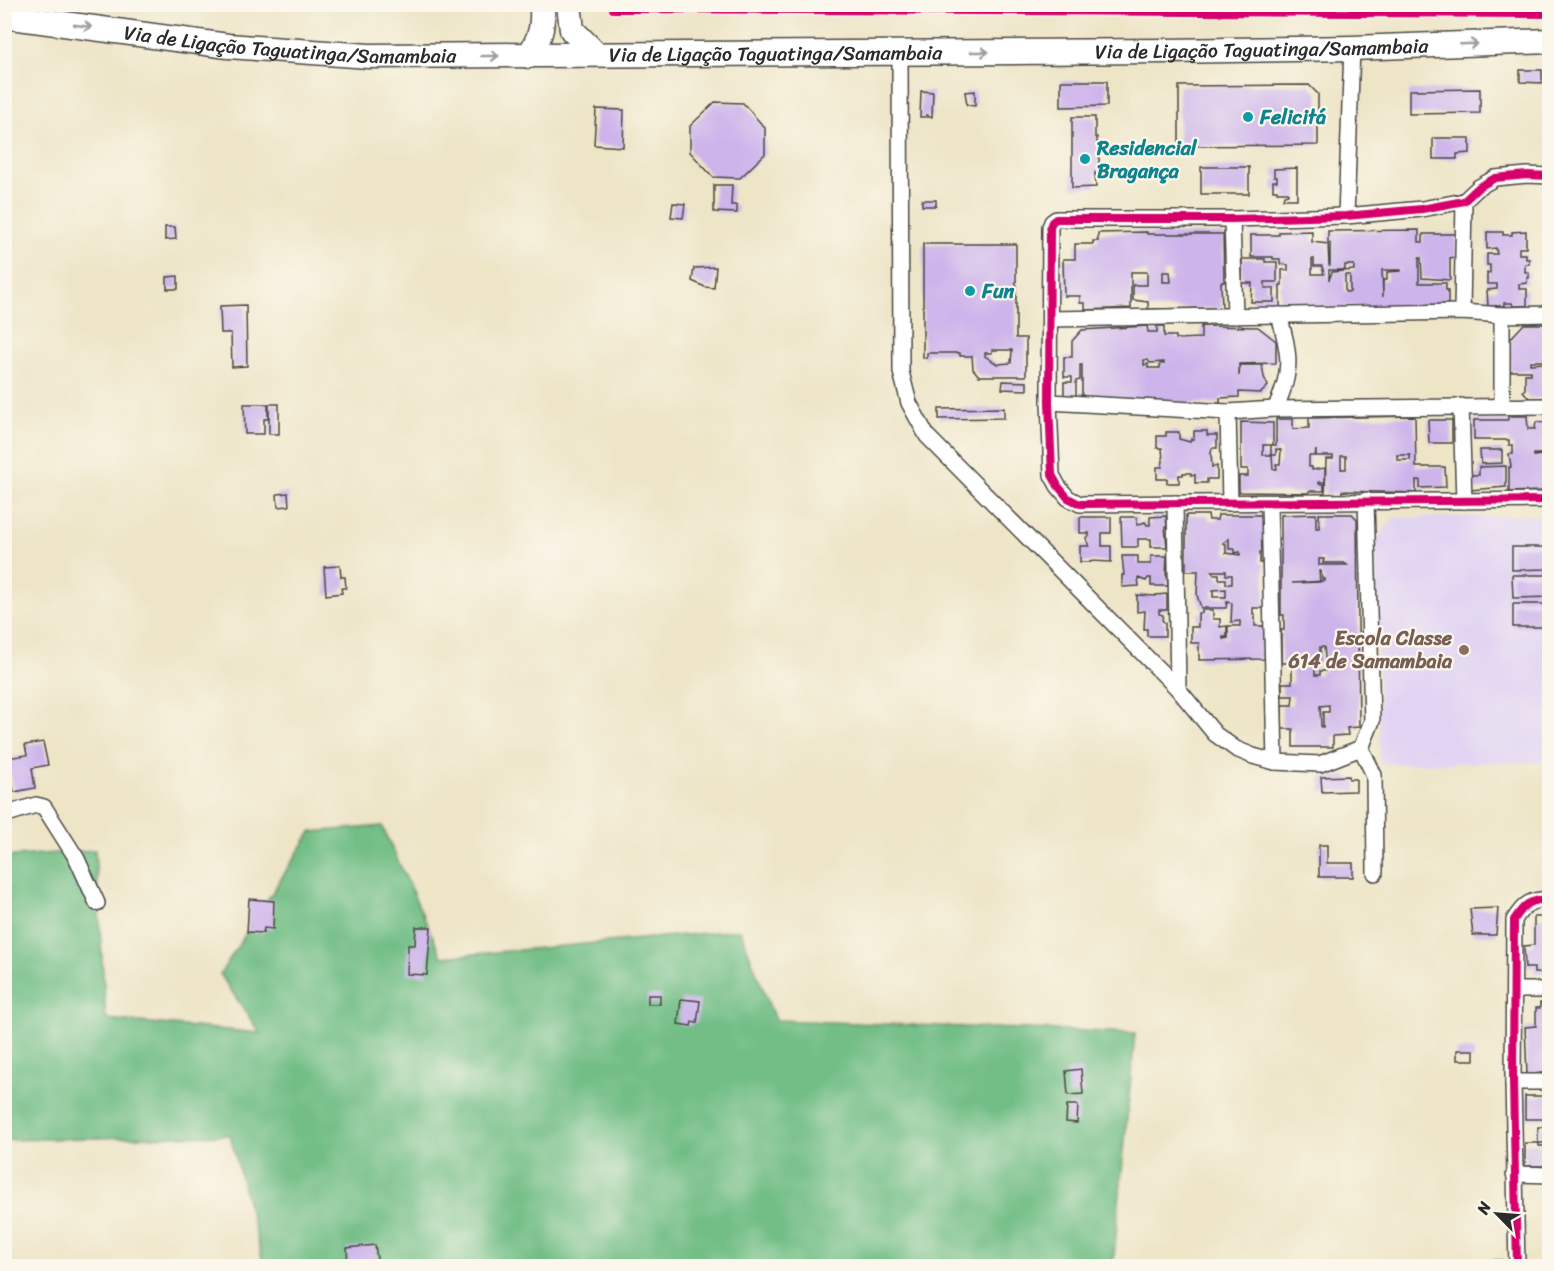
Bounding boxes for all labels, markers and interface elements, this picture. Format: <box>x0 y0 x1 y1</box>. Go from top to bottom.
street label: Via de Ligação Taguatinga/Samambaia <box>122 15 457 74</box>
one-way arrow <box>73 21 93 32</box>
street label: Via de Ligação Taguatinga/Samambaia <box>1095 28 1430 69</box>
street label: Via de Ligação Taguatinga/Samambaia <box>609 35 943 72</box>
one-way arrow <box>1458 38 1478 49</box>
one-way arrow <box>969 46 989 58</box>
one-way arrow <box>480 50 500 62</box>
place label: Felicitá <box>1259 100 1326 135</box>
marker: Felicitá <box>1241 110 1255 124</box>
place label: Residencial Bragança <box>1096 131 1198 189</box>
marker: Residencial Bragança <box>1078 152 1092 166</box>
place label: Fun <box>981 274 1015 309</box>
marker: Fun <box>963 284 977 298</box>
place label: Escola Classe 614 de Samambaia <box>1287 621 1453 679</box>
marker: Escola Classe 614 de Samambaia <box>1457 643 1471 657</box>
north arrow <box>1467 1184 1527 1244</box>
text: N <box>1468 1196 1500 1220</box>

